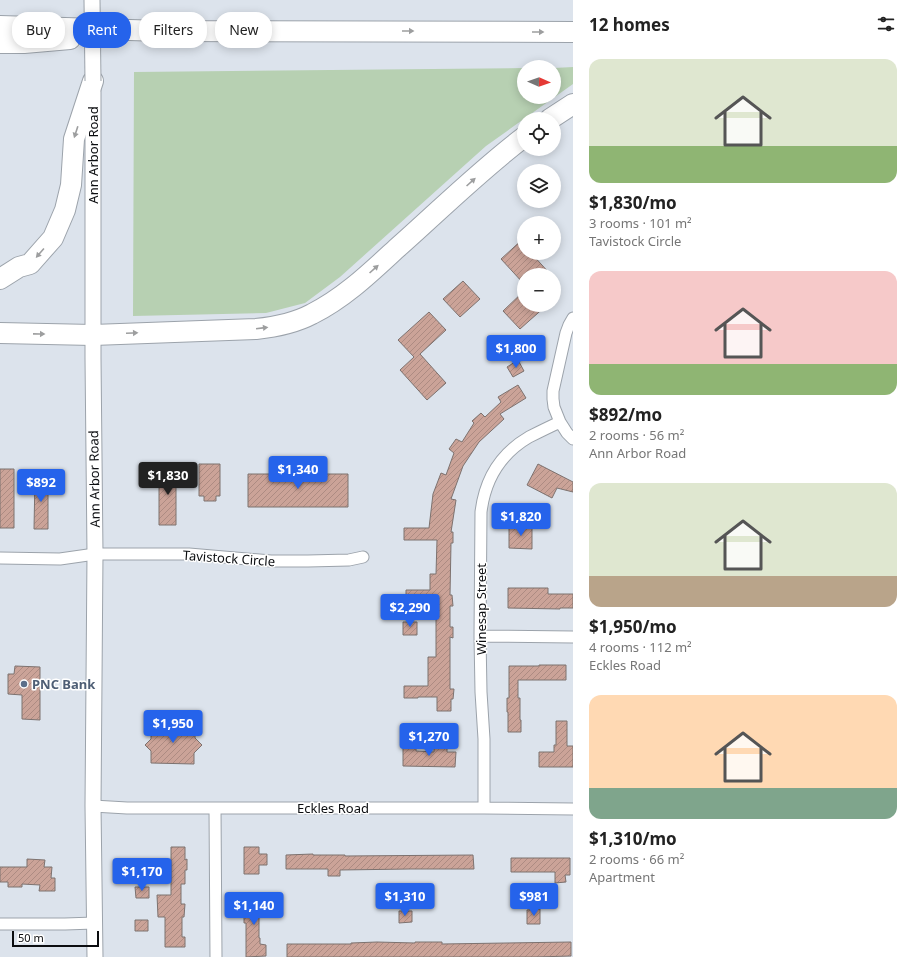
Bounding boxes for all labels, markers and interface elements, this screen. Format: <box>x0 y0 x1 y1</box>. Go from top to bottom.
chip: Buy <box>12 12 65 48</box>
chip: Rent <box>73 12 131 48</box>
chip: Filters <box>139 12 207 48</box>
chip: New <box>215 12 272 48</box>
text: 12 homes <box>589 13 670 36</box>
icon: filters <box>875 13 897 35</box>
one-way arrow <box>402 28 415 34</box>
one-way arrow <box>532 29 545 35</box>
north arrow <box>517 60 561 104</box>
map controls <box>517 60 561 312</box>
icon: home <box>707 85 779 157</box>
street label: Ann Arbor Road <box>84 106 102 204</box>
button: locate <box>517 112 561 156</box>
one-way arrow <box>73 126 79 138</box>
button: layers <box>517 164 561 208</box>
one-way arrow <box>466 177 476 186</box>
text: $1,830/mo <box>589 191 677 214</box>
text: 3 rooms · 101 m² <box>589 214 692 232</box>
button: + <box>517 216 561 260</box>
text: Tavistock Circle <box>589 232 681 250</box>
one-way arrow <box>35 248 45 258</box>
one-way arrow <box>369 264 380 273</box>
button: − <box>517 268 561 312</box>
icon: home <box>707 297 779 369</box>
one-way arrow <box>256 325 268 331</box>
one-way arrow <box>33 330 45 337</box>
one-way arrow <box>126 330 138 337</box>
pin: $1,800 <box>483 335 549 369</box>
text: $1,800 <box>496 339 536 357</box>
text: $892/mo <box>589 403 662 426</box>
text: 2 rooms · 56 m² <box>589 426 684 444</box>
street label: Ann Arbor Road <box>84 430 104 528</box>
text: Ann Arbor Road <box>589 444 686 462</box>
pin: $1,340 <box>265 456 331 490</box>
text: $1,340 <box>278 460 318 478</box>
pin: $1,830 <box>135 462 201 496</box>
text: $1,830 <box>148 466 188 484</box>
pin: $892 <box>17 469 65 503</box>
text: $892 <box>26 473 56 491</box>
pin: $1,820 <box>488 503 554 537</box>
text: $1,820 <box>501 507 541 525</box>
icon: home <box>707 509 779 581</box>
street label: Tavistock Circle <box>182 546 276 570</box>
street label: Winesap Street <box>472 563 490 655</box>
pin: $2,290 <box>377 594 443 628</box>
text: $2,290 <box>390 598 430 616</box>
text: $1,950/mo <box>589 615 677 638</box>
text: 4 rooms · 112 m² <box>589 638 692 656</box>
text: Eckles Road <box>589 656 661 674</box>
place label: PNC Bank <box>32 675 96 693</box>
marker: PNC Bank <box>19 679 29 689</box>
pin: $1,950 <box>140 710 206 744</box>
text: $1,950 <box>153 714 193 732</box>
icon: home <box>707 721 779 793</box>
pin: $1,270 <box>396 723 462 757</box>
text: $1,270 <box>409 727 449 745</box>
street label: Eckles Road <box>297 799 369 817</box>
text: $1,310/mo <box>589 827 677 850</box>
text: 2 rooms · 66 m² <box>589 850 684 868</box>
pin: $1,170 <box>109 858 175 892</box>
text: $1,170 <box>122 862 162 880</box>
text: Apartment <box>589 868 655 886</box>
pin: $1,310 <box>372 883 438 917</box>
pin: $981 <box>510 883 558 917</box>
text: $1,310 <box>385 887 425 905</box>
text: $981 <box>519 887 549 905</box>
pin: $1,140 <box>221 892 287 926</box>
text: $1,140 <box>234 896 274 914</box>
scale bar <box>12 929 99 948</box>
text: 50 m <box>18 930 44 945</box>

